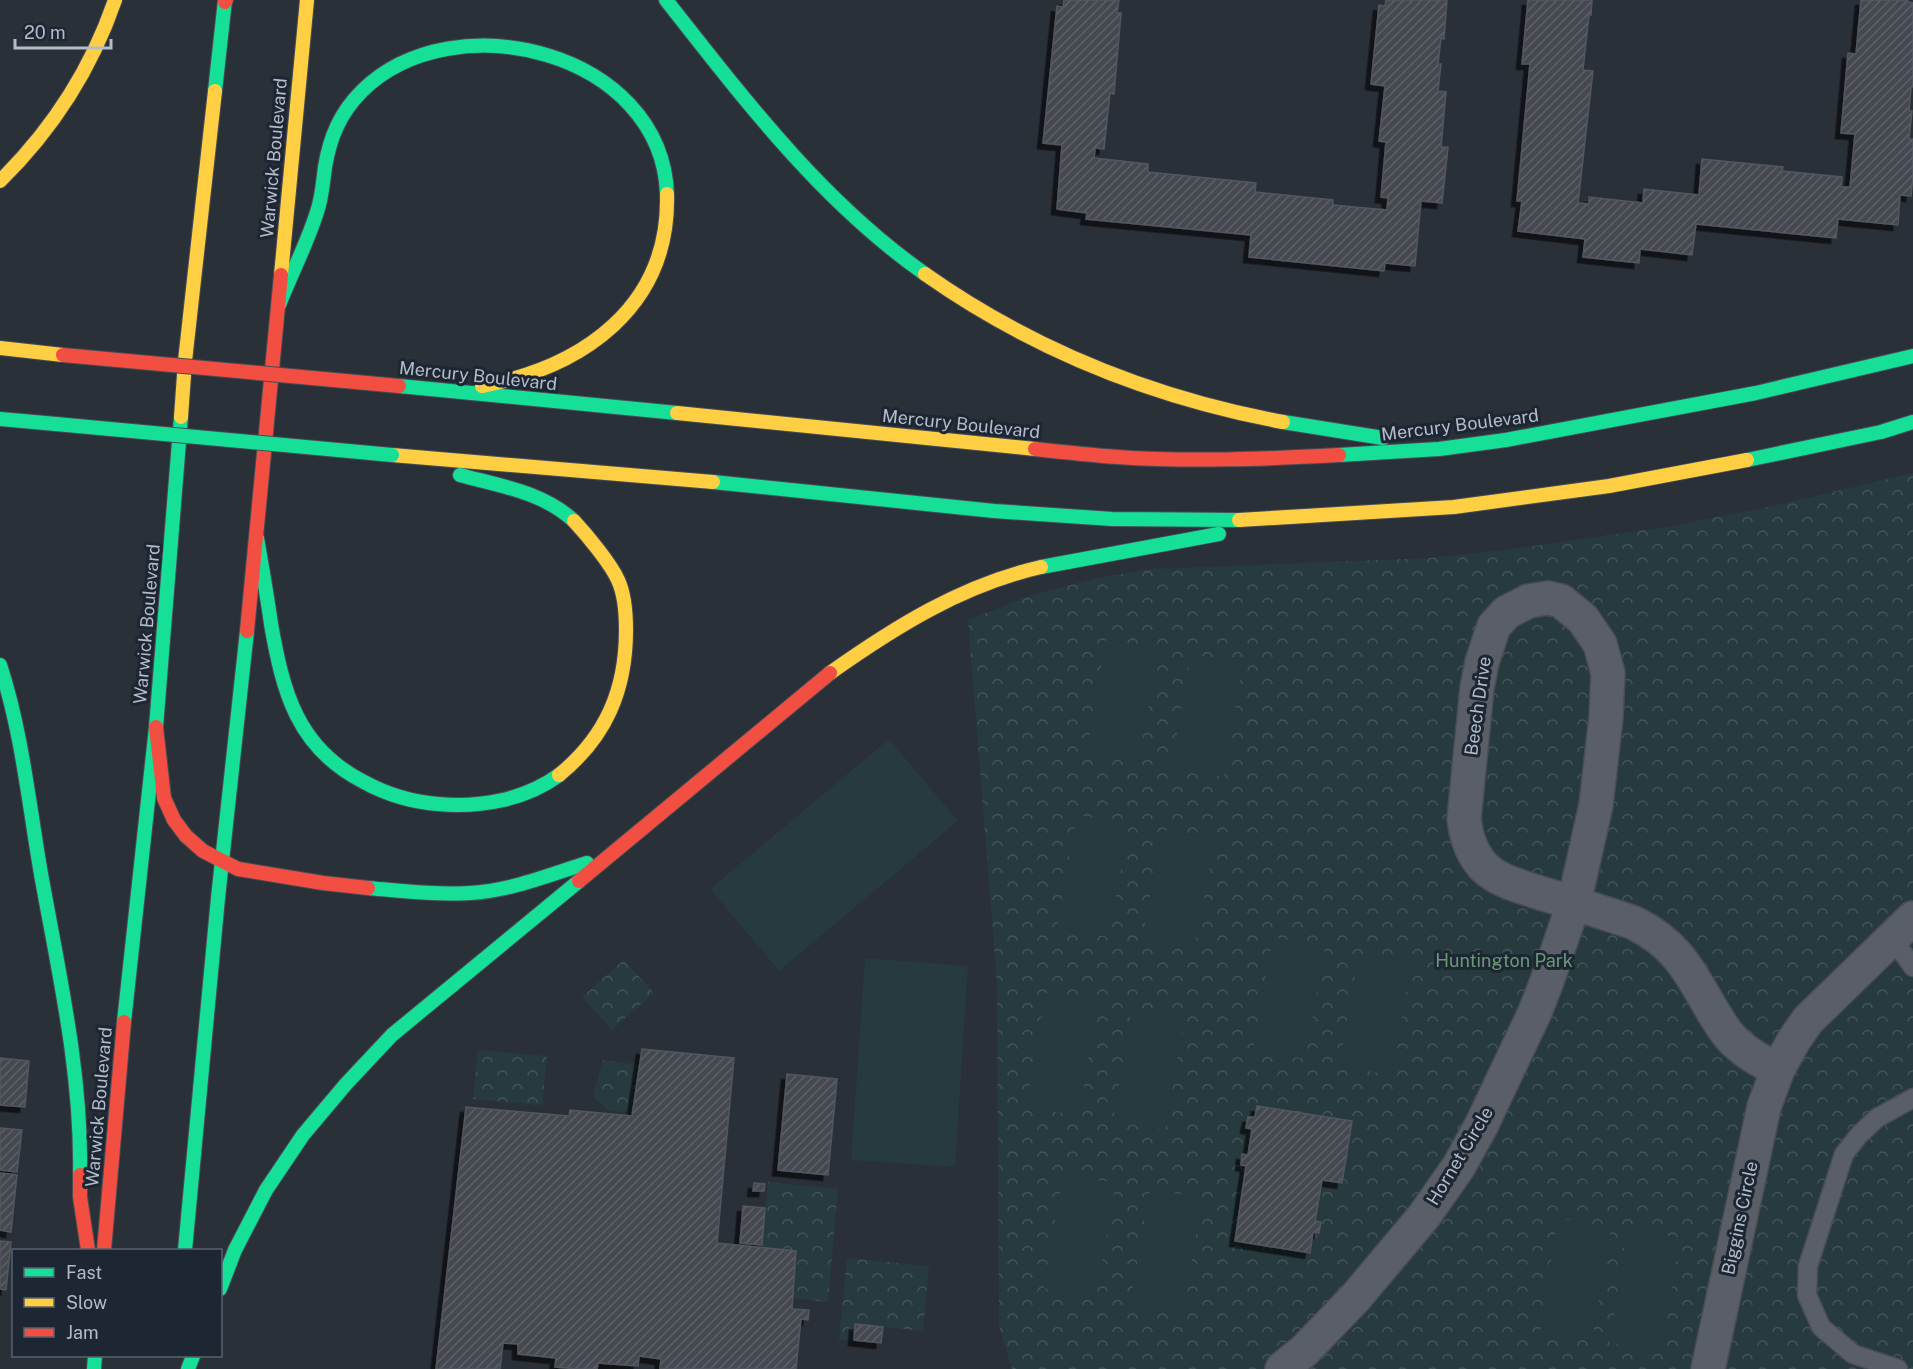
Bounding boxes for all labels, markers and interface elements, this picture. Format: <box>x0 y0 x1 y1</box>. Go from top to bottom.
scale bar <box>15 12 111 50</box>
text: 20 m <box>24 22 66 43</box>
street label: Warwick Boulevard <box>256 77 291 239</box>
street label: Mercury Boulevard <box>398 357 558 394</box>
street label: Mercury Boulevard <box>1380 404 1540 445</box>
street label: Mercury Boulevard <box>881 405 1041 442</box>
street label: Warwick Boulevard <box>129 543 164 705</box>
street label: Beech Drive <box>1460 655 1495 757</box>
park label: Huntington Park <box>1435 950 1573 971</box>
street label: Warwick Boulevard <box>81 1026 116 1188</box>
street label: Hornet Circle <box>1422 1103 1497 1209</box>
street label: Biggins Circle <box>1717 1159 1762 1277</box>
legend <box>12 1249 222 1357</box>
text: Fast <box>66 1262 102 1283</box>
text: Slow <box>66 1292 107 1313</box>
text: Jam <box>66 1322 99 1343</box>

